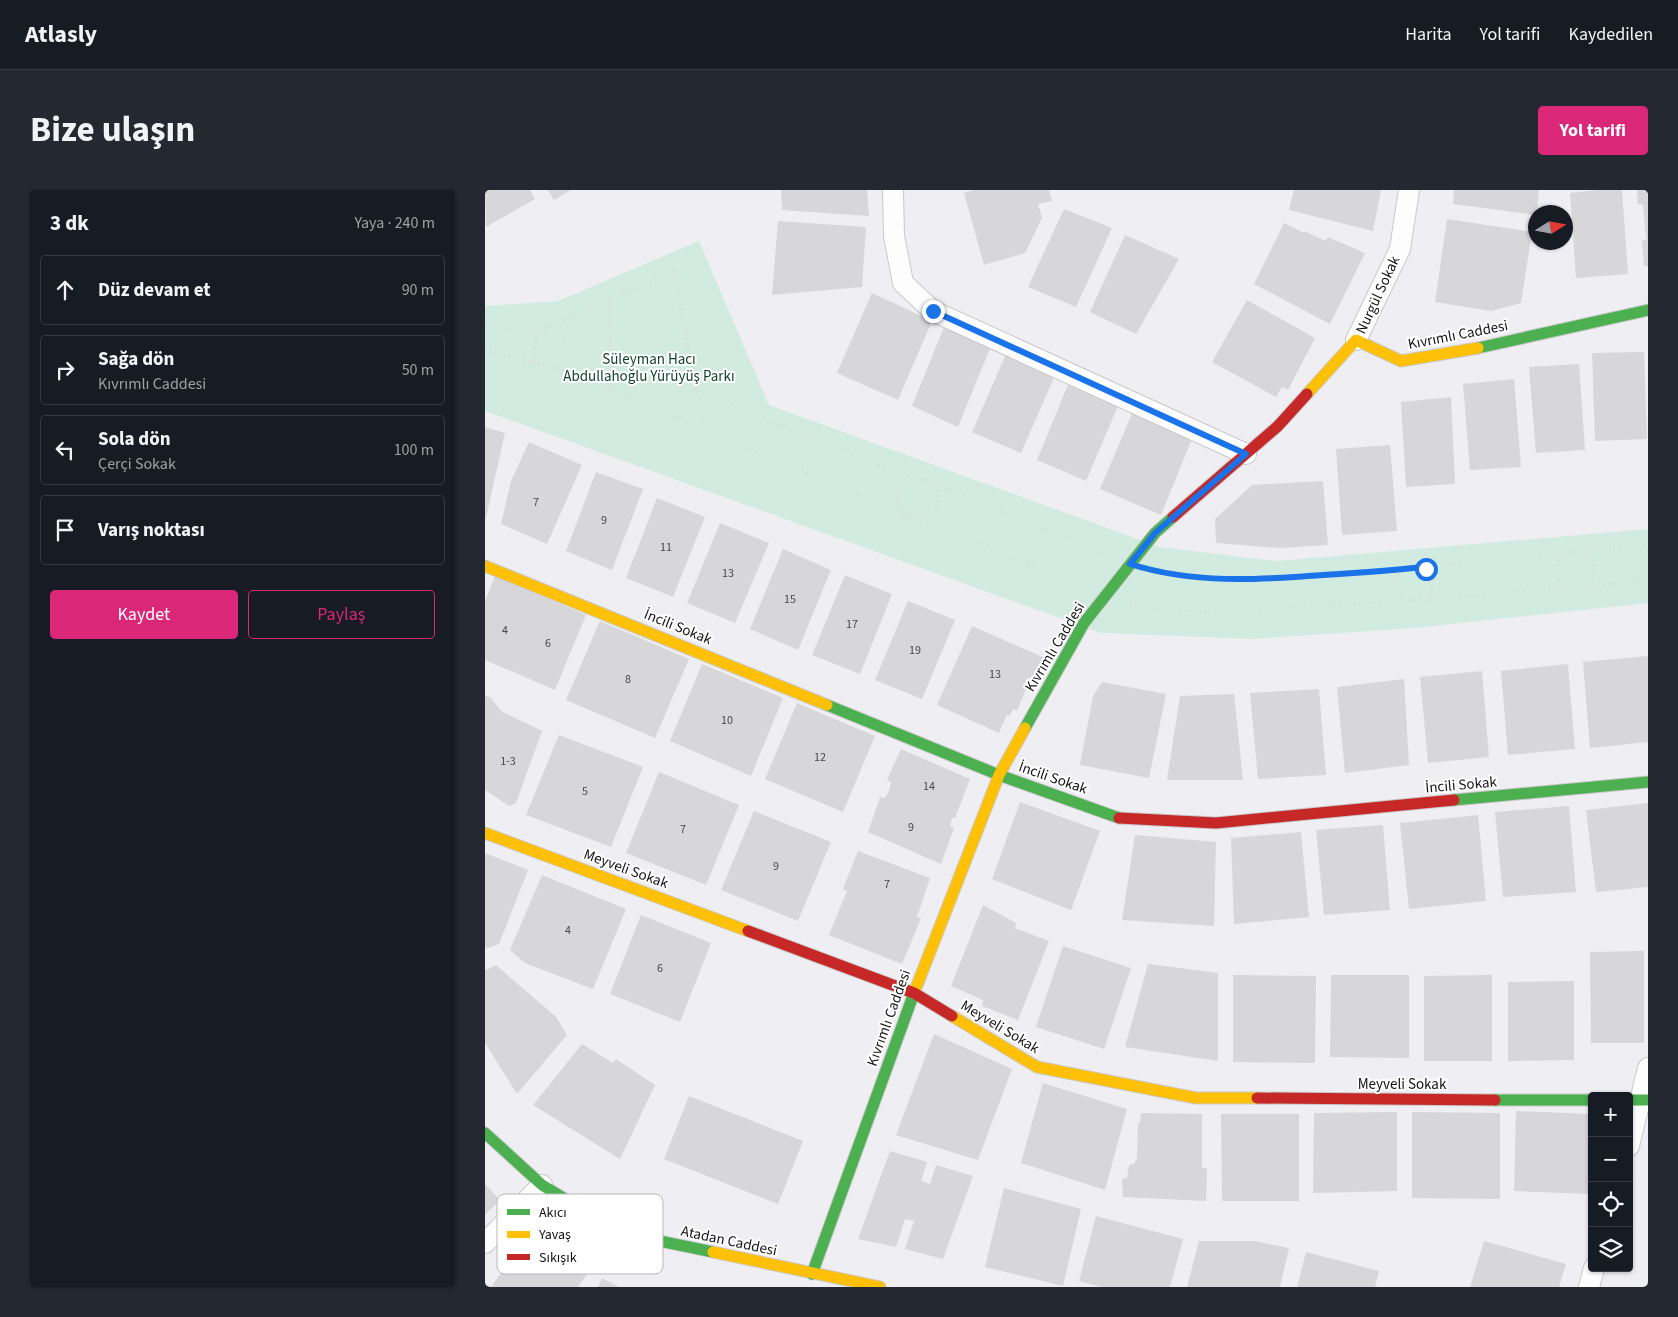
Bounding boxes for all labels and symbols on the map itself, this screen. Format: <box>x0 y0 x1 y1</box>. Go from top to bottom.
north arrow <box>1528 205 1573 250</box>
street label: Nurgül Sokak <box>1351 252 1405 337</box>
route end <box>922 300 945 323</box>
street label: Kıvrımlı Caddesi <box>1406 315 1510 355</box>
park label: Süleyman Hacı Abdullahoğlu Yürüyüş Parkı <box>563 349 735 387</box>
house number: 7 <box>533 494 539 511</box>
house number: 9 <box>601 512 607 529</box>
house number: 11 <box>660 539 672 556</box>
route start <box>1415 558 1438 581</box>
house number: 13 <box>722 565 734 582</box>
house number: 15 <box>784 591 796 608</box>
street label: Kıvrımlı Caddesi <box>1020 598 1090 696</box>
street label: İncili Sokak <box>641 604 716 650</box>
house number: 17 <box>846 616 858 633</box>
house number: 4 <box>502 622 508 639</box>
house number: 6 <box>545 635 551 652</box>
house number: 19 <box>909 642 921 659</box>
house number: 13 <box>989 666 1001 683</box>
house number: 8 <box>625 671 631 688</box>
house number: 10 <box>721 712 733 729</box>
house number: 12 <box>814 749 826 766</box>
house number: 1-3 <box>500 753 516 770</box>
street label: İncili Sokak <box>1016 756 1091 800</box>
street label: İncili Sokak <box>1424 771 1498 799</box>
house number: 14 <box>923 778 935 795</box>
house number: 5 <box>582 783 588 800</box>
house number: 9 <box>908 819 914 836</box>
house number: 7 <box>680 821 686 838</box>
street label: Meyveli Sokak <box>581 844 672 894</box>
house number: 9 <box>773 858 779 875</box>
house number: 7 <box>884 876 890 893</box>
house number: 4 <box>565 922 571 939</box>
house number: 6 <box>657 960 663 977</box>
street label: Kıvrımlı Caddesi <box>862 967 916 1069</box>
street label: Meyveli Sokak <box>957 995 1044 1059</box>
street label: Meyveli Sokak <box>1358 1074 1447 1095</box>
legend <box>497 1194 663 1274</box>
text: Akıcı <box>539 1203 567 1223</box>
street label: Atadan Caddesi <box>679 1221 779 1261</box>
text: Yavaş <box>538 1225 571 1245</box>
text: Sıkışık <box>539 1248 577 1268</box>

